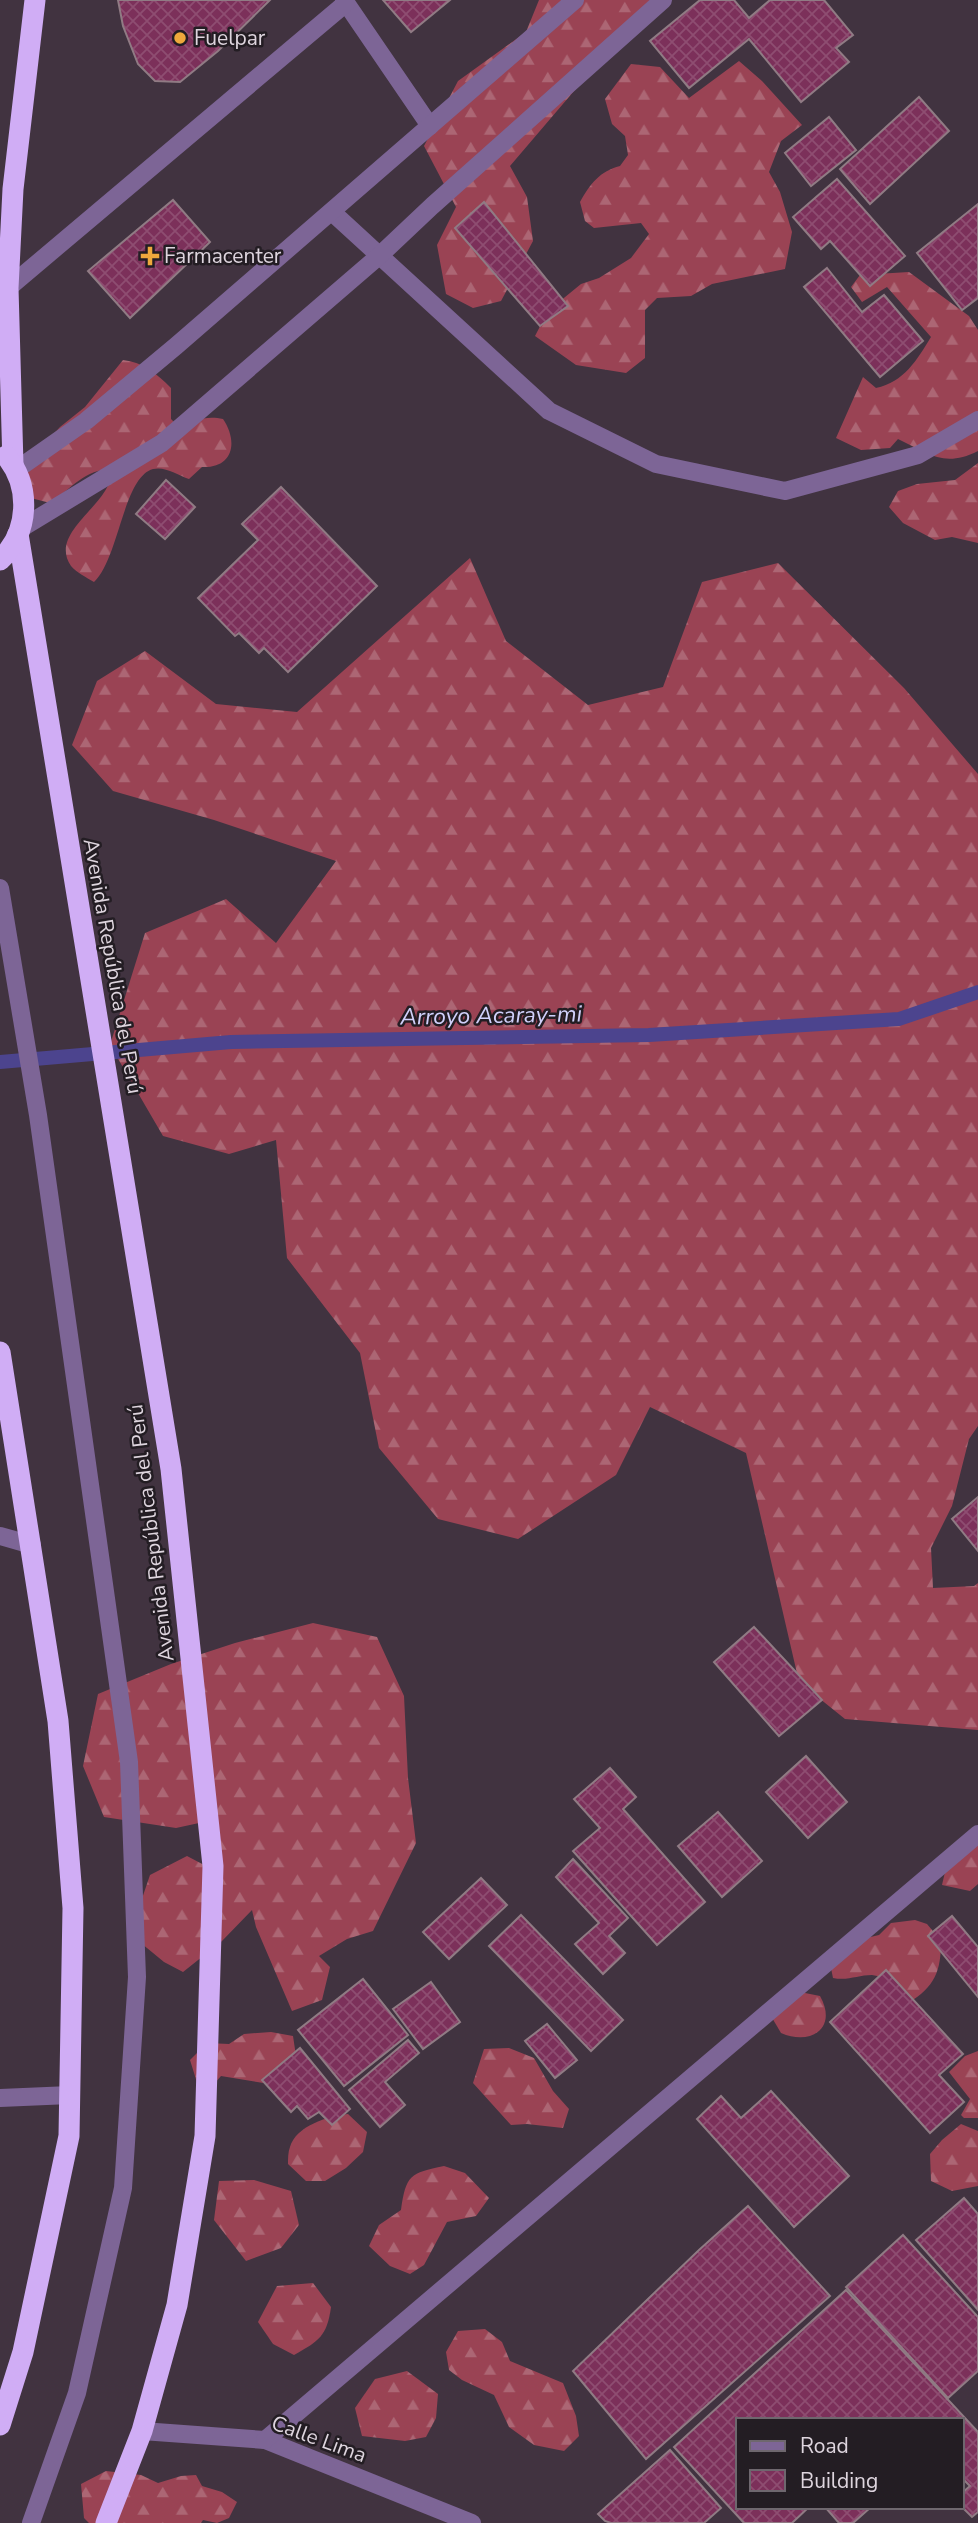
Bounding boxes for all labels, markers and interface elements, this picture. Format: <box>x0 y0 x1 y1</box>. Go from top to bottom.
place label: Fuelpar <box>194 24 266 52</box>
marker: Fuelpar <box>172 30 188 46</box>
place label: Farmacenter <box>164 242 282 270</box>
marker: Farmacenter <box>142 248 158 264</box>
street label: Avenida República del Perú <box>77 836 149 1096</box>
water label: Arroyo Acaray-mi <box>399 998 583 1033</box>
street label: Avenida República del Perú <box>121 1403 181 1663</box>
street label: Calle Lima <box>268 2409 370 2469</box>
legend <box>736 2418 964 2509</box>
text: Road <box>800 2432 849 2460</box>
text: Building <box>800 2467 878 2495</box>

